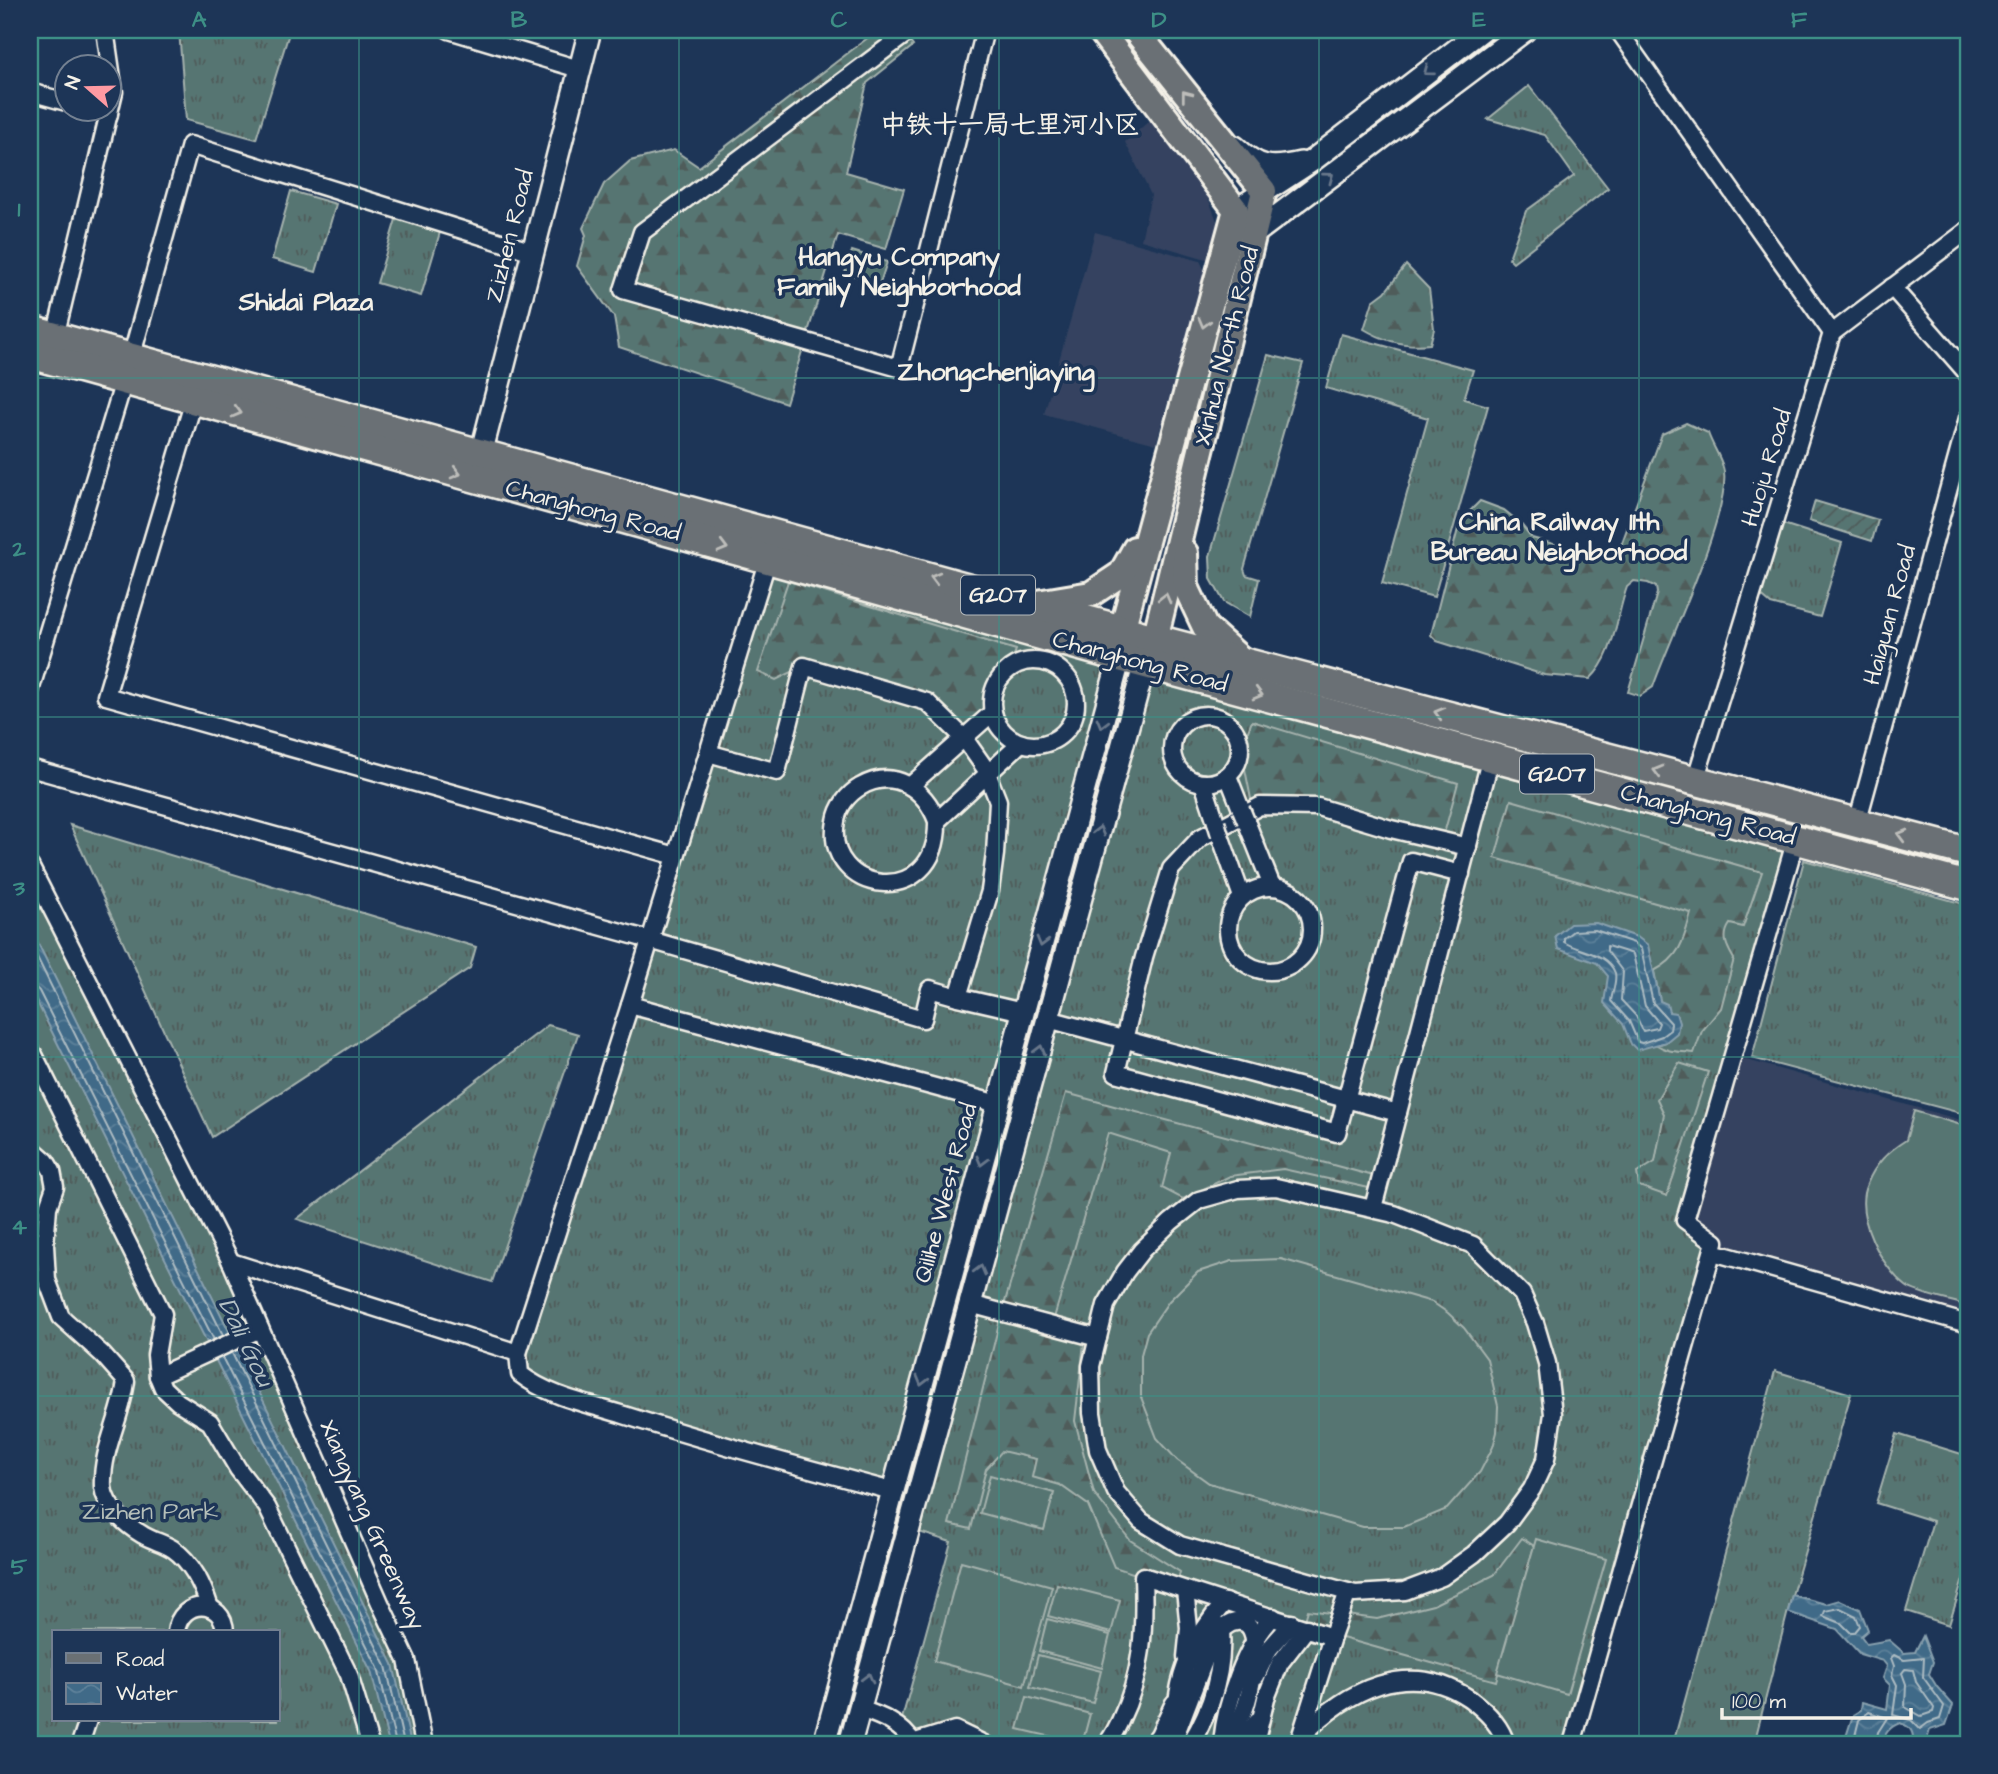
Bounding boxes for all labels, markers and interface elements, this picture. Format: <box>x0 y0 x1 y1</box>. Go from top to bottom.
text: A <box>192 4 207 36</box>
text: B <box>511 4 528 36</box>
text: C <box>831 4 848 36</box>
text: D <box>1152 4 1167 36</box>
text: E <box>1472 4 1486 36</box>
text: F <box>1791 4 1808 36</box>
north arrow <box>52 52 122 122</box>
one-way arrow <box>1424 63 1436 76</box>
text: N <box>59 72 88 93</box>
one-way arrow <box>1181 90 1194 103</box>
district label: 中铁十一局七里河小区 <box>880 107 1140 143</box>
street label: Zizhen Road <box>477 166 543 306</box>
one-way arrow <box>1321 173 1334 186</box>
text: 1 <box>18 193 21 225</box>
district label: Hangyu Company Family Neighborhood <box>777 239 1022 308</box>
street label: Xinhua North Road <box>1186 243 1268 449</box>
district label: Shidai Plaza <box>238 284 374 320</box>
one-way arrow <box>1198 316 1212 328</box>
district label: Zhongchenjiaying <box>897 354 1095 393</box>
one-way arrow <box>231 404 243 418</box>
street label: Huoju Road <box>1733 405 1801 531</box>
one-way arrow <box>450 465 462 479</box>
street label: Changhong Road <box>501 471 684 552</box>
district label: China Railway 11th Bureau Neighborhood <box>1431 504 1688 573</box>
text: 2 <box>11 533 26 565</box>
one-way arrow <box>717 538 729 553</box>
street label: Haiguan Road <box>1855 541 1926 689</box>
one-way arrow <box>929 572 941 586</box>
road number: G207 <box>961 576 1035 614</box>
one-way arrow <box>1157 592 1172 604</box>
street label: Changhong Road <box>1048 622 1231 703</box>
one-way arrow <box>1252 686 1264 700</box>
one-way arrow <box>1433 707 1445 721</box>
one-way arrow <box>1096 716 1110 728</box>
road number: G207 <box>1520 754 1594 794</box>
one-way arrow <box>1653 765 1665 779</box>
street label: Changhong Road <box>1616 775 1799 856</box>
one-way arrow <box>1091 825 1106 837</box>
one-way arrow <box>1896 829 1908 843</box>
text: 3 <box>12 872 25 904</box>
one-way arrow <box>1036 936 1050 948</box>
one-way arrow <box>1031 1045 1046 1057</box>
street label: Qilihe West Road <box>906 1099 986 1287</box>
one-way arrow <box>976 1155 990 1167</box>
text: 4 <box>11 1211 27 1243</box>
one-way arrow <box>972 1264 986 1276</box>
water label: Dali Gou <box>209 1292 284 1394</box>
one-way arrow <box>916 1375 930 1387</box>
street label: Xiangyang Greenway <box>309 1415 434 1636</box>
park label: Zizhen Park <box>82 1495 218 1529</box>
text: 5 <box>11 1551 28 1583</box>
legend <box>52 1630 280 1722</box>
text: Road <box>116 1645 164 1674</box>
one-way arrow <box>860 1673 874 1685</box>
scale bar <box>1722 1676 1910 1720</box>
text: Water <box>116 1679 178 1708</box>
text: 100 m <box>1732 1687 1787 1716</box>

